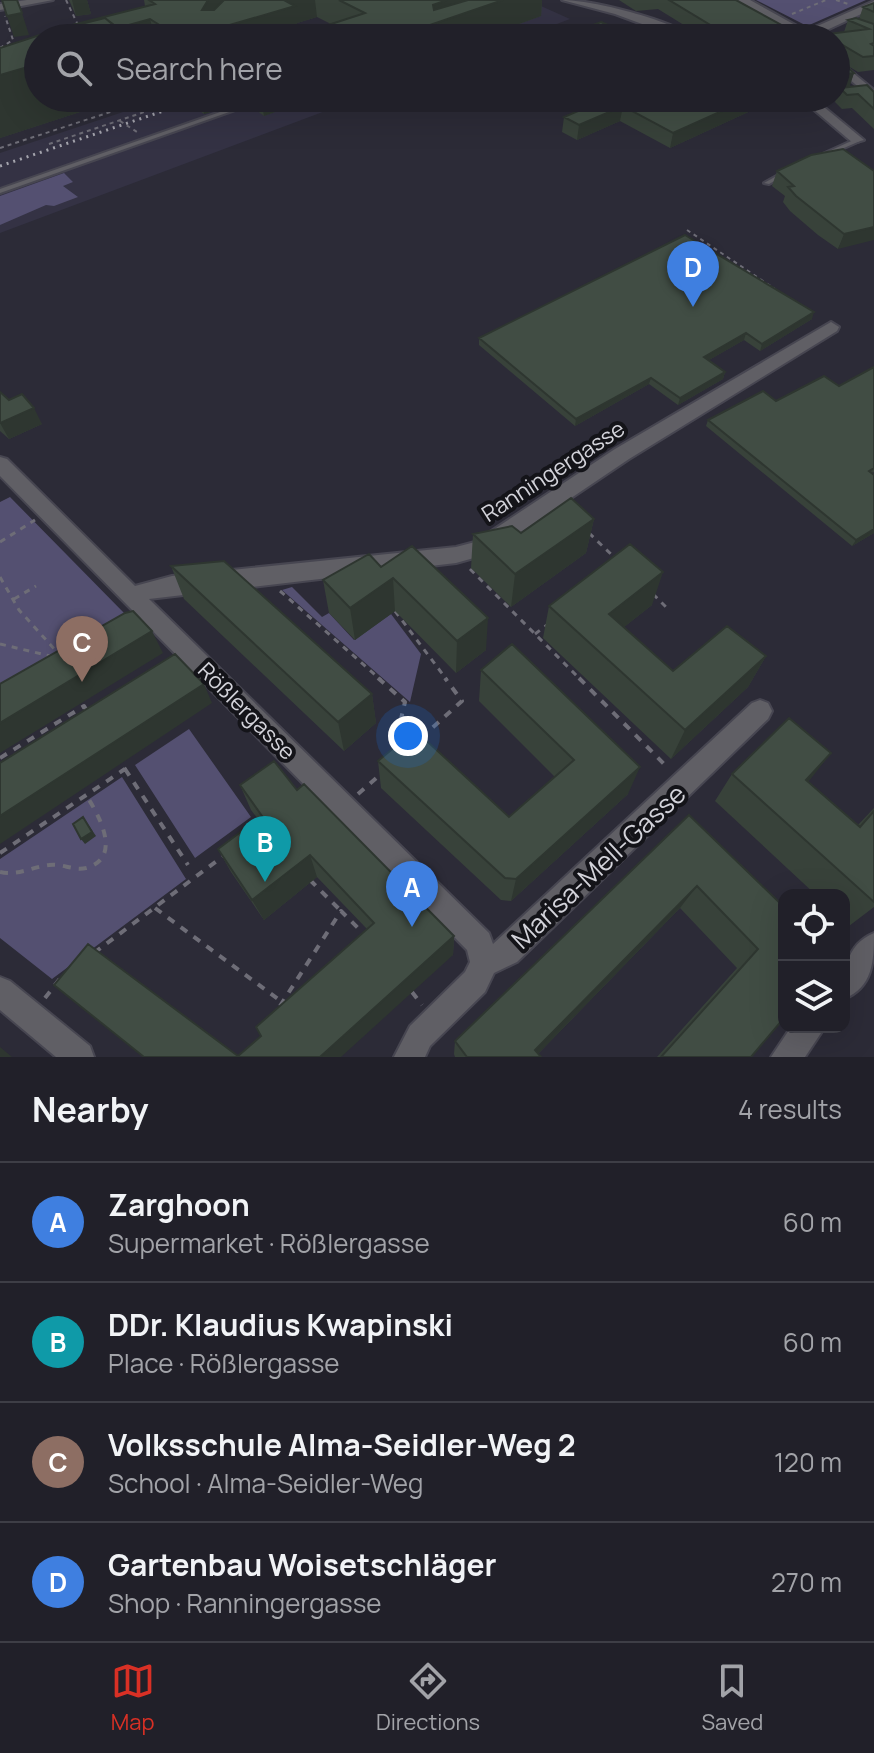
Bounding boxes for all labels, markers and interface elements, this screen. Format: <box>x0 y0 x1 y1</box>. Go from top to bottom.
search box <box>24 24 850 112</box>
icon: search <box>52 46 96 90</box>
text: Search here <box>116 48 283 89</box>
pin: D <box>667 241 719 307</box>
street label: Ranningergasse <box>476 413 630 529</box>
pin: C <box>56 616 108 682</box>
street label: Rößlergasse <box>192 656 303 767</box>
your location <box>388 716 428 756</box>
street label: Marisa-Mell-Gasse <box>503 776 693 956</box>
pin: B <box>239 816 291 882</box>
pin: A <box>386 861 438 927</box>
map controls <box>778 889 850 1033</box>
button: locate <box>778 889 850 961</box>
button: layers <box>778 961 850 1033</box>
text: Nearby <box>32 1086 148 1132</box>
text: 4 results <box>738 1091 842 1127</box>
text: Zarghoon <box>108 1184 250 1225</box>
text: A <box>49 1204 67 1240</box>
text: 60 m <box>783 1204 842 1240</box>
text: Supermarket · Rößlergasse <box>108 1225 430 1261</box>
text: DDr. Klaudius Kwapinski <box>108 1304 453 1345</box>
text: B <box>50 1324 66 1360</box>
text: 60 m <box>783 1324 842 1360</box>
text: Place · Rößlergasse <box>108 1345 340 1381</box>
text: Volksschule Alma-Seidler-Weg 2 <box>108 1424 576 1465</box>
text: C <box>48 1444 68 1480</box>
text: 120 m <box>774 1444 842 1480</box>
text: School · Alma-Seidler-Weg <box>108 1465 423 1501</box>
text: Gartenbau Woisetschläger <box>108 1544 496 1585</box>
text: D <box>49 1564 67 1600</box>
text: 270 m <box>771 1564 842 1600</box>
text: Shop · Ranningergasse <box>108 1585 382 1621</box>
tab: Map <box>111 1659 155 1737</box>
tab: Directions <box>376 1659 480 1737</box>
tab: Saved <box>701 1659 763 1737</box>

